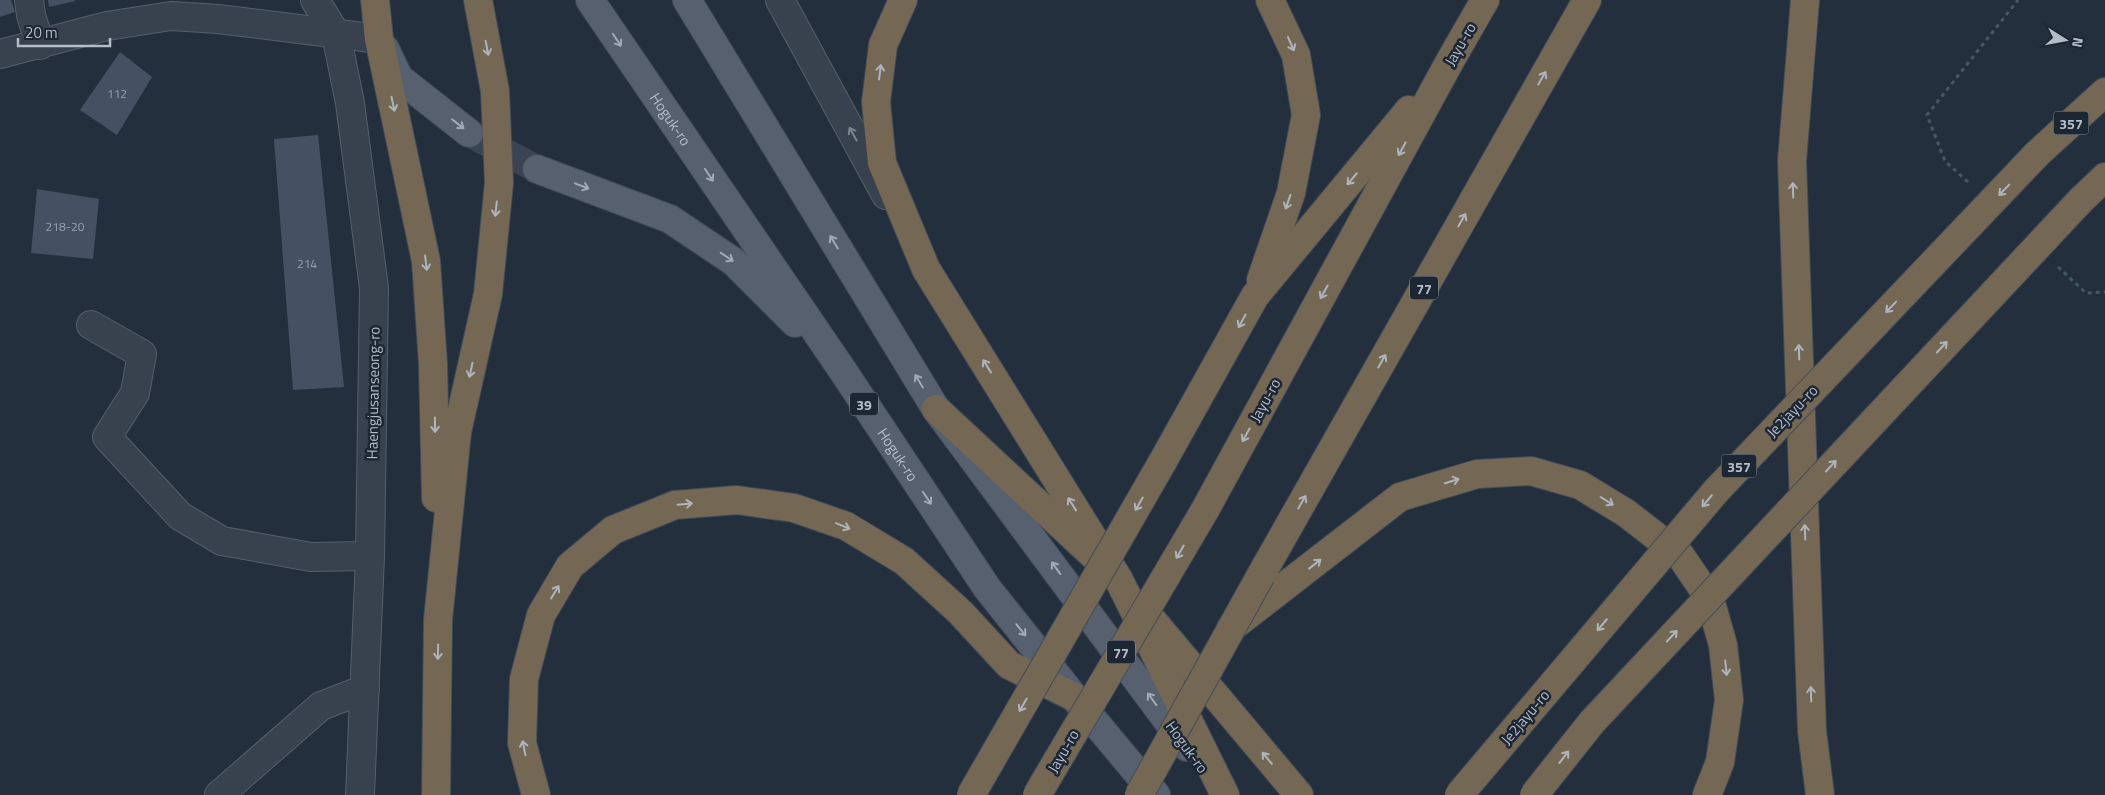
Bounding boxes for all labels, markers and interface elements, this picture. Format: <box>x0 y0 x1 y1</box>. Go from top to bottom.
scale bar <box>18 15 110 47</box>
north arrow <box>2040 15 2090 65</box>
street label: Jayu-ro <box>1438 18 1482 70</box>
text: 20 m <box>25 21 58 44</box>
one-way arrow <box>613 33 623 47</box>
one-way arrow <box>1286 36 1296 51</box>
text: N <box>2067 36 2089 49</box>
one-way arrow <box>483 39 492 55</box>
one-way arrow <box>875 64 885 80</box>
one-way arrow <box>1538 72 1548 86</box>
house number: 112 <box>107 84 127 103</box>
street label: Hoguk-ro <box>645 88 698 150</box>
one-way arrow <box>389 95 399 111</box>
road number: 357 <box>2054 112 2088 134</box>
one-way arrow <box>451 119 464 130</box>
one-way arrow <box>847 127 857 141</box>
one-way arrow <box>1396 142 1406 156</box>
one-way arrow <box>704 167 714 181</box>
one-way arrow <box>1347 172 1358 185</box>
one-way arrow <box>574 182 590 191</box>
one-way arrow <box>1788 182 1798 198</box>
one-way arrow <box>1998 183 2010 196</box>
one-way arrow <box>1282 194 1292 210</box>
one-way arrow <box>491 201 501 217</box>
one-way arrow <box>1458 213 1468 227</box>
house number: 218-20 <box>46 217 85 236</box>
one-way arrow <box>829 235 839 249</box>
one-way arrow <box>720 252 734 262</box>
house number: 214 <box>297 254 317 273</box>
one-way arrow <box>421 255 431 271</box>
road number: 77 <box>1410 276 1438 300</box>
one-way arrow <box>1319 284 1328 299</box>
one-way arrow <box>1885 301 1897 313</box>
one-way arrow <box>1236 313 1246 327</box>
street label: Haengjusanseong-ro <box>360 326 386 460</box>
one-way arrow <box>1936 341 1948 354</box>
one-way arrow <box>1794 344 1803 360</box>
one-way arrow <box>1378 354 1387 369</box>
one-way arrow <box>981 359 992 373</box>
one-way arrow <box>466 361 475 377</box>
one-way arrow <box>913 374 923 388</box>
street label: Jayu-ro <box>1244 374 1286 426</box>
street label: Je2jayu-ro <box>1761 379 1823 443</box>
road number: 39 <box>850 392 878 416</box>
one-way arrow <box>430 417 439 433</box>
street label: Hoguk-ro <box>872 423 924 486</box>
one-way arrow <box>1241 427 1251 442</box>
road number: 357 <box>1722 454 1756 478</box>
one-way arrow <box>1825 459 1837 472</box>
one-way arrow <box>1444 476 1460 486</box>
one-way arrow <box>922 491 932 505</box>
one-way arrow <box>1702 494 1713 507</box>
one-way arrow <box>1297 495 1307 510</box>
one-way arrow <box>1134 496 1144 511</box>
one-way arrow <box>1599 497 1613 507</box>
one-way arrow <box>1067 498 1077 512</box>
one-way arrow <box>676 500 692 509</box>
one-way arrow <box>835 522 850 531</box>
one-way arrow <box>1800 524 1810 540</box>
one-way arrow <box>1175 544 1185 558</box>
one-way arrow <box>1308 559 1322 569</box>
one-way arrow <box>1050 562 1061 575</box>
one-way arrow <box>550 585 560 599</box>
one-way arrow <box>1597 618 1608 631</box>
one-way arrow <box>1016 623 1026 637</box>
one-way arrow <box>1666 629 1678 642</box>
road number: 77 <box>1107 640 1135 664</box>
one-way arrow <box>433 644 443 660</box>
one-way arrow <box>1721 660 1731 676</box>
street label: Je2jayu-ro <box>1495 684 1555 750</box>
one-way arrow <box>1806 686 1816 702</box>
one-way arrow <box>1147 692 1157 706</box>
one-way arrow <box>1018 697 1027 712</box>
street label: Hoguk-ro <box>1160 716 1214 778</box>
street label: Jayu-ro <box>1041 725 1085 777</box>
one-way arrow <box>519 740 529 756</box>
one-way arrow <box>1262 751 1273 764</box>
one-way arrow <box>1558 751 1569 764</box>

